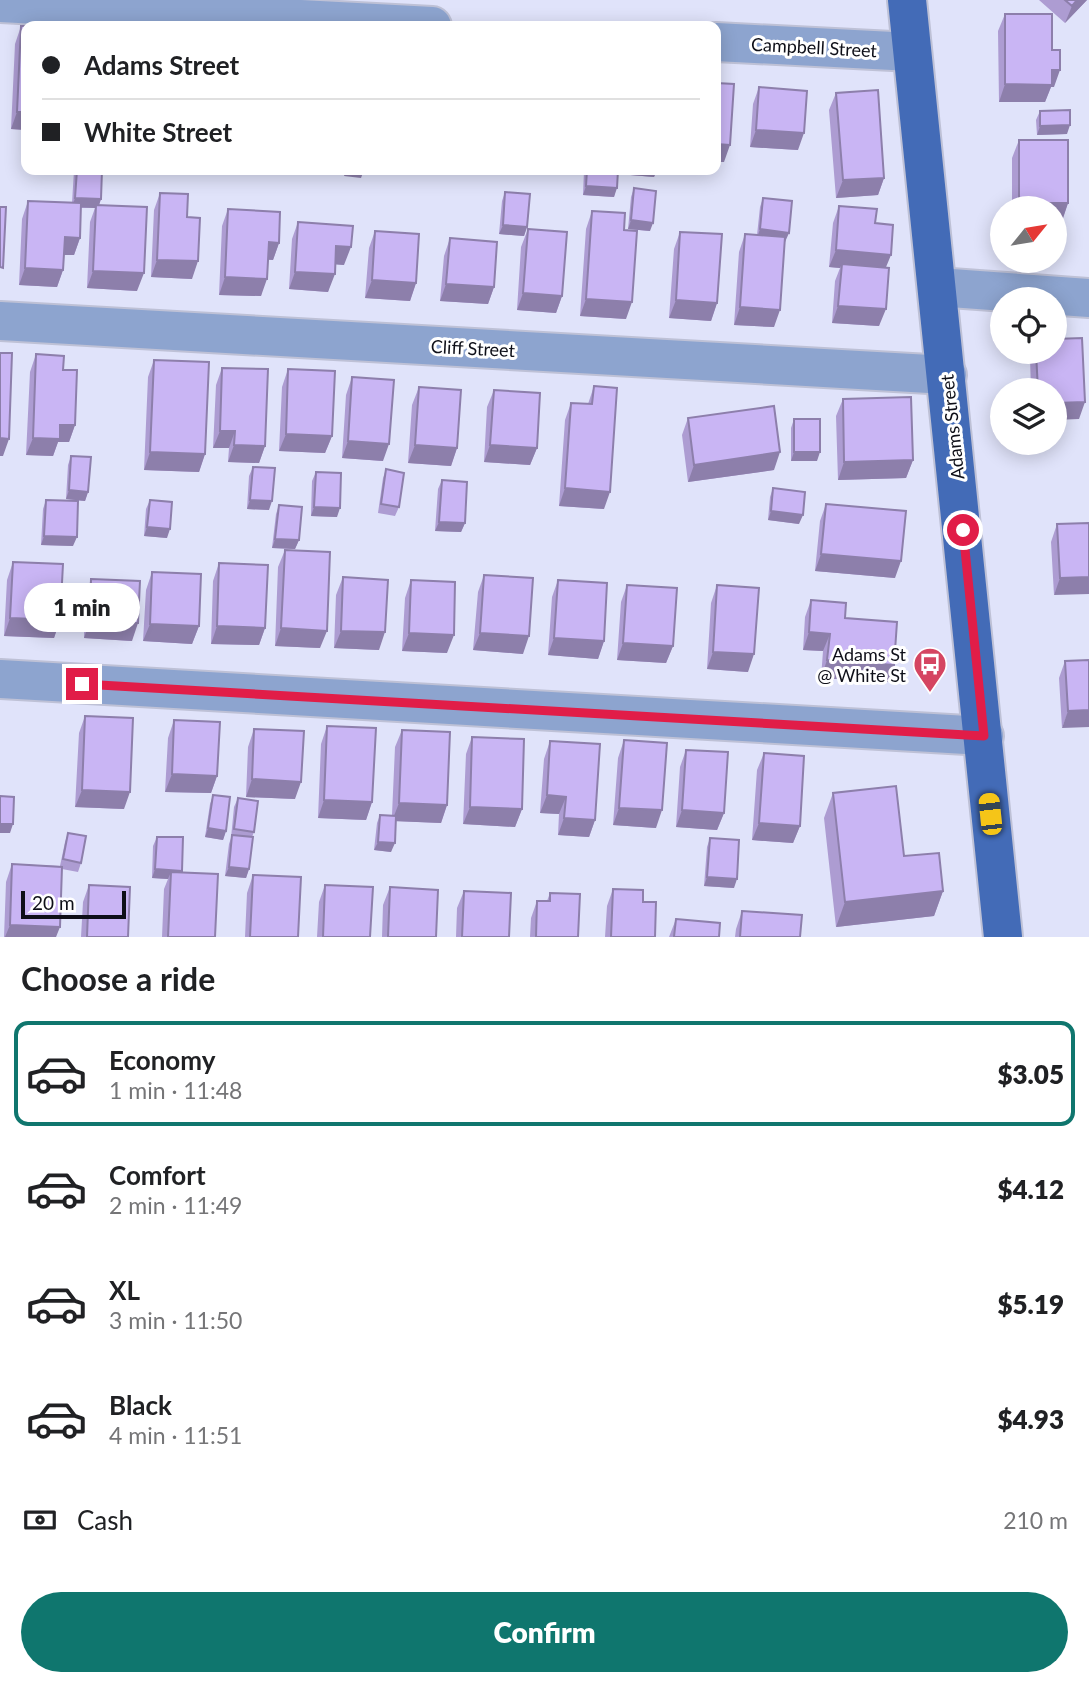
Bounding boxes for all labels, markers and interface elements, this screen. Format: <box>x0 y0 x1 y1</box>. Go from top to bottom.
street label: Campbell Street <box>751 33 878 61</box>
text: Adams Street <box>84 49 239 81</box>
text: White Street <box>84 116 232 148</box>
north arrow <box>990 196 1068 273</box>
map controls <box>990 196 1067 455</box>
button: locate <box>990 287 1067 364</box>
street label: Cliff Street <box>430 335 516 361</box>
street label: Adams Street <box>935 373 968 481</box>
button: layers <box>990 378 1067 455</box>
route start <box>947 514 979 546</box>
callout: 1 min <box>24 582 140 632</box>
text: 1 min <box>53 593 111 621</box>
place label: Adams St @ White St <box>817 643 907 686</box>
bus stop icon: Adams St @ White St <box>911 645 949 694</box>
route end <box>66 668 98 700</box>
car <box>978 792 1003 836</box>
scale bar <box>21 888 126 920</box>
text: 20 m <box>32 891 75 914</box>
text: Choose a ride <box>21 959 215 998</box>
icon: car <box>25 1042 88 1105</box>
text: Economy <box>109 1044 215 1076</box>
text: $3.05 <box>997 1058 1064 1090</box>
text: 1 min · 11:48 <box>109 1076 242 1104</box>
icon: car <box>25 1157 88 1220</box>
text: Comfort <box>109 1159 206 1191</box>
text: $4.12 <box>997 1173 1064 1205</box>
text: 2 min · 11:49 <box>109 1191 242 1219</box>
icon: car <box>25 1272 88 1335</box>
text: XL <box>109 1274 140 1306</box>
text: $5.19 <box>997 1288 1064 1320</box>
text: 3 min · 11:50 <box>109 1306 242 1334</box>
icon: car <box>25 1387 88 1450</box>
text: Black <box>109 1389 172 1421</box>
text: $4.93 <box>997 1403 1064 1435</box>
text: 4 min · 11:51 <box>109 1421 242 1449</box>
icon: cash <box>21 1501 59 1539</box>
text: Cash <box>77 1504 133 1536</box>
text: 210 m <box>1003 1506 1068 1534</box>
button: Confirm <box>21 1592 1068 1672</box>

